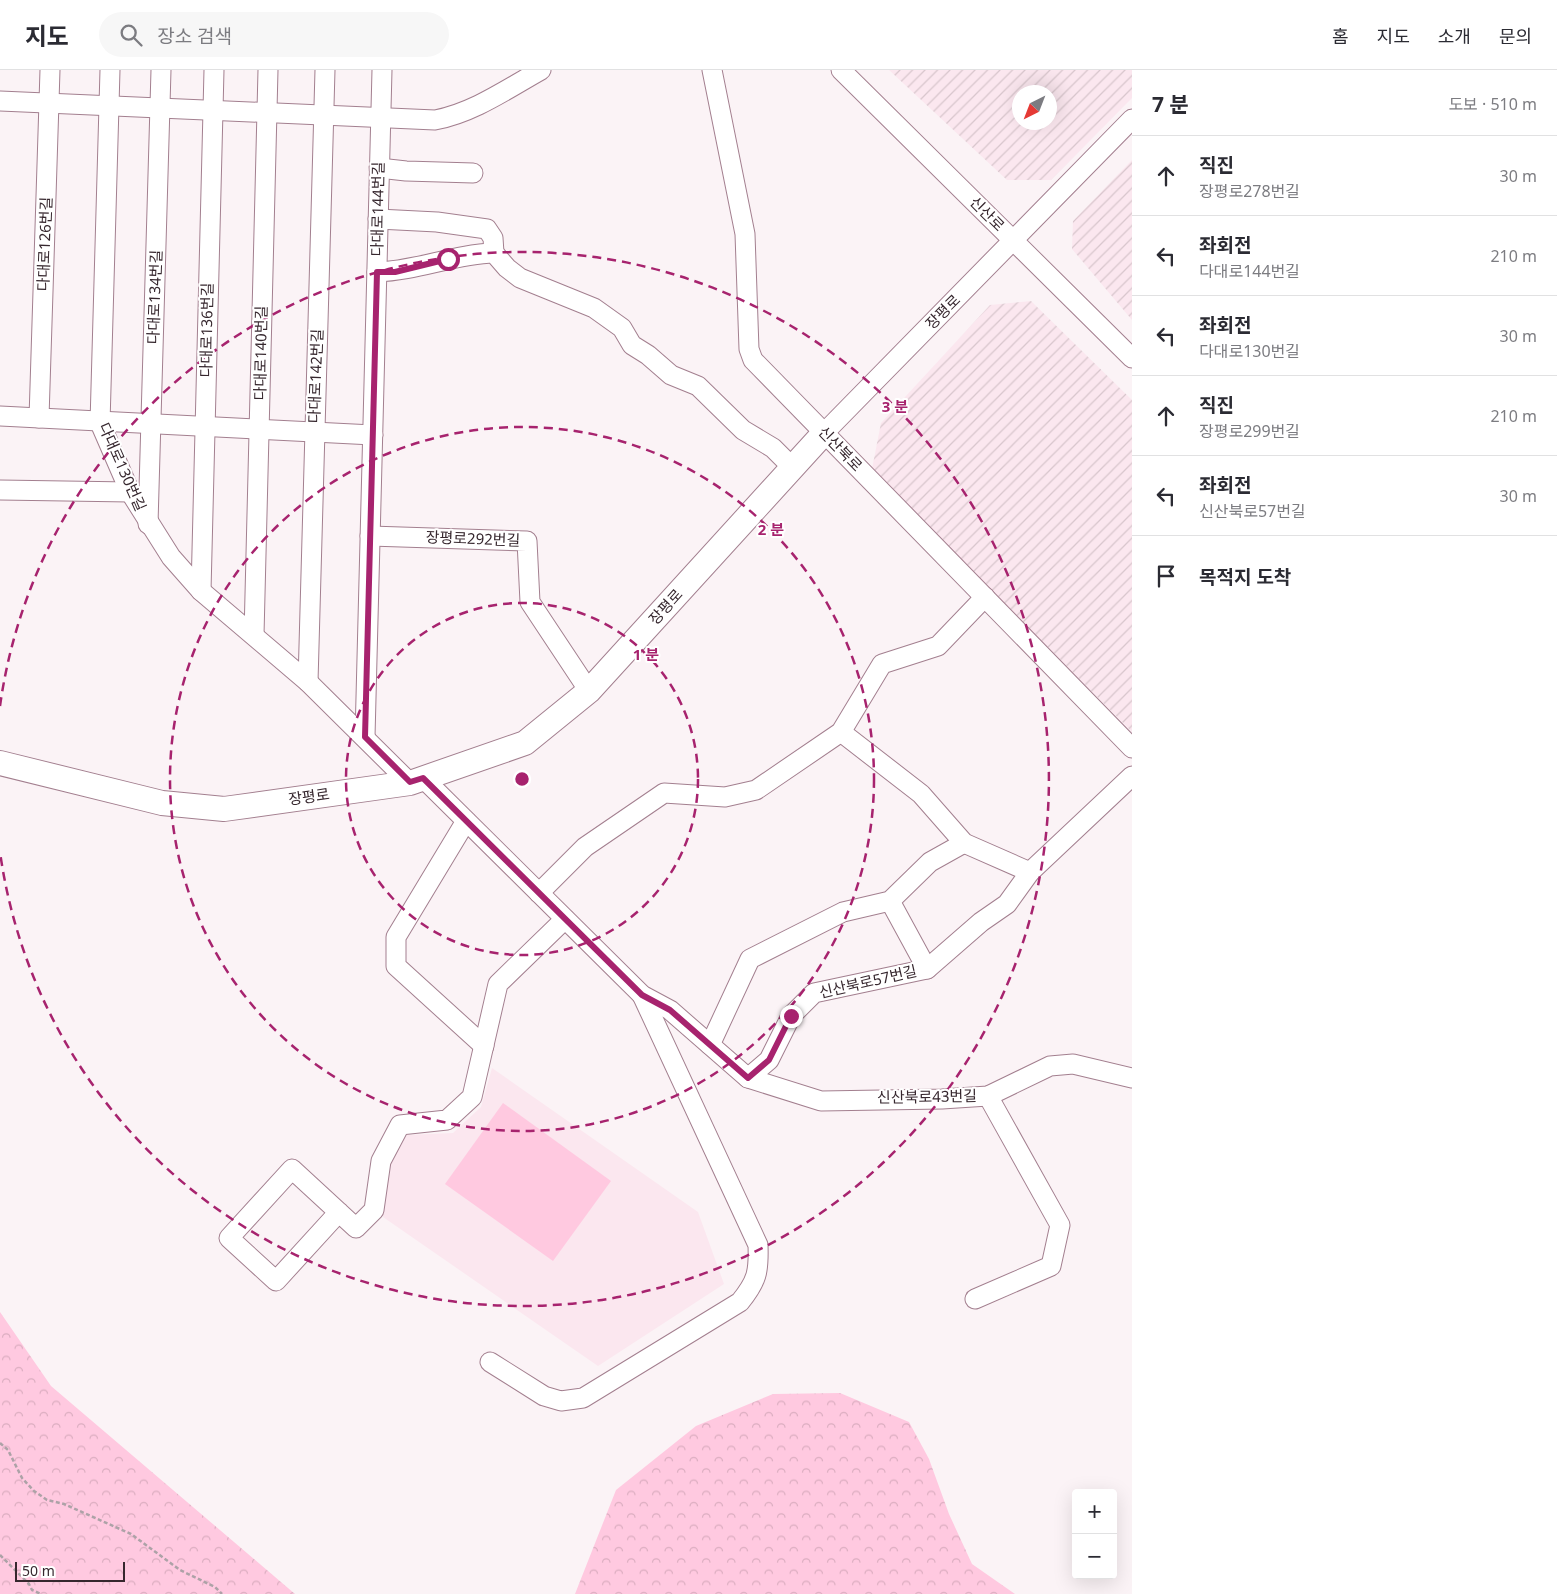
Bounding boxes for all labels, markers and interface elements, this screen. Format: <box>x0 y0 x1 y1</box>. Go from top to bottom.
search box <box>99 12 449 57</box>
text: 지도 <box>25 19 69 52</box>
icon: search <box>117 21 145 49</box>
text: 장소 검색 <box>157 23 232 49</box>
text: 홈 <box>1332 24 1349 48</box>
text: 지도 <box>1377 24 1410 48</box>
text: 소개 <box>1438 24 1471 48</box>
text: 문의 <box>1499 24 1532 48</box>
north arrow <box>1012 85 1057 130</box>
text: 7 분 <box>1152 90 1189 118</box>
text: 도보 · 510 m <box>1448 93 1537 115</box>
text: 직진 <box>1199 152 1234 178</box>
street label: 다대로144번길 <box>366 161 388 257</box>
icon: ahead <box>1152 162 1180 190</box>
text: 30 m <box>1500 165 1537 187</box>
text: 장평로278번길 <box>1199 180 1300 202</box>
street label: 신산로 <box>966 192 1009 235</box>
street label: 다대로126번길 <box>32 196 56 292</box>
text: 좌회전 <box>1199 232 1251 258</box>
icon: left <box>1152 242 1180 270</box>
text: 210 m <box>1490 245 1537 267</box>
route start <box>437 248 460 271</box>
street label: 다대로134번길 <box>142 249 166 345</box>
text: 다대로144번길 <box>1199 260 1300 282</box>
street label: 다대로136번길 <box>195 282 217 378</box>
street label: 장평로 <box>921 290 964 333</box>
street label: 다대로140번길 <box>249 305 271 401</box>
text: 좌회전 <box>1199 312 1251 338</box>
icon: left <box>1152 322 1180 350</box>
text: 30 m <box>1500 325 1537 347</box>
street label: 다대로142번길 <box>303 328 327 424</box>
text: 다대로130번길 <box>1199 340 1300 362</box>
text: 직진 <box>1199 392 1234 418</box>
text: 3 분 <box>882 396 908 416</box>
icon: ahead <box>1152 402 1180 430</box>
text: 210 m <box>1490 405 1537 427</box>
street label: 다대로130번길 <box>95 419 151 514</box>
text: 장평로299번길 <box>1199 420 1300 442</box>
street label: 신산북로 <box>814 422 867 475</box>
text: 좌회전 <box>1199 472 1251 498</box>
icon: left <box>1152 482 1180 510</box>
text: 30 m <box>1500 485 1537 507</box>
text: 신산북로57번길 <box>1199 500 1306 522</box>
text: 2 분 <box>758 519 784 539</box>
street label: 장평로292번길 <box>425 526 521 550</box>
icon: arrive <box>1152 562 1180 590</box>
text: 목적지 도착 <box>1199 564 1291 590</box>
street label: 장평로 <box>644 584 687 628</box>
text: 1 분 <box>633 644 659 664</box>
centre of rings <box>513 770 531 788</box>
street label: 장평로 <box>287 783 331 809</box>
street label: 신산북로57번길 <box>817 960 919 1002</box>
route end <box>780 1005 803 1028</box>
street label: 신산북로43번길 <box>877 1085 977 1107</box>
map controls <box>1072 1489 1117 1579</box>
button: + <box>1072 1489 1117 1534</box>
button: − <box>1072 1534 1117 1579</box>
scale bar <box>15 1559 125 1582</box>
text: 50 m <box>22 1561 55 1580</box>

